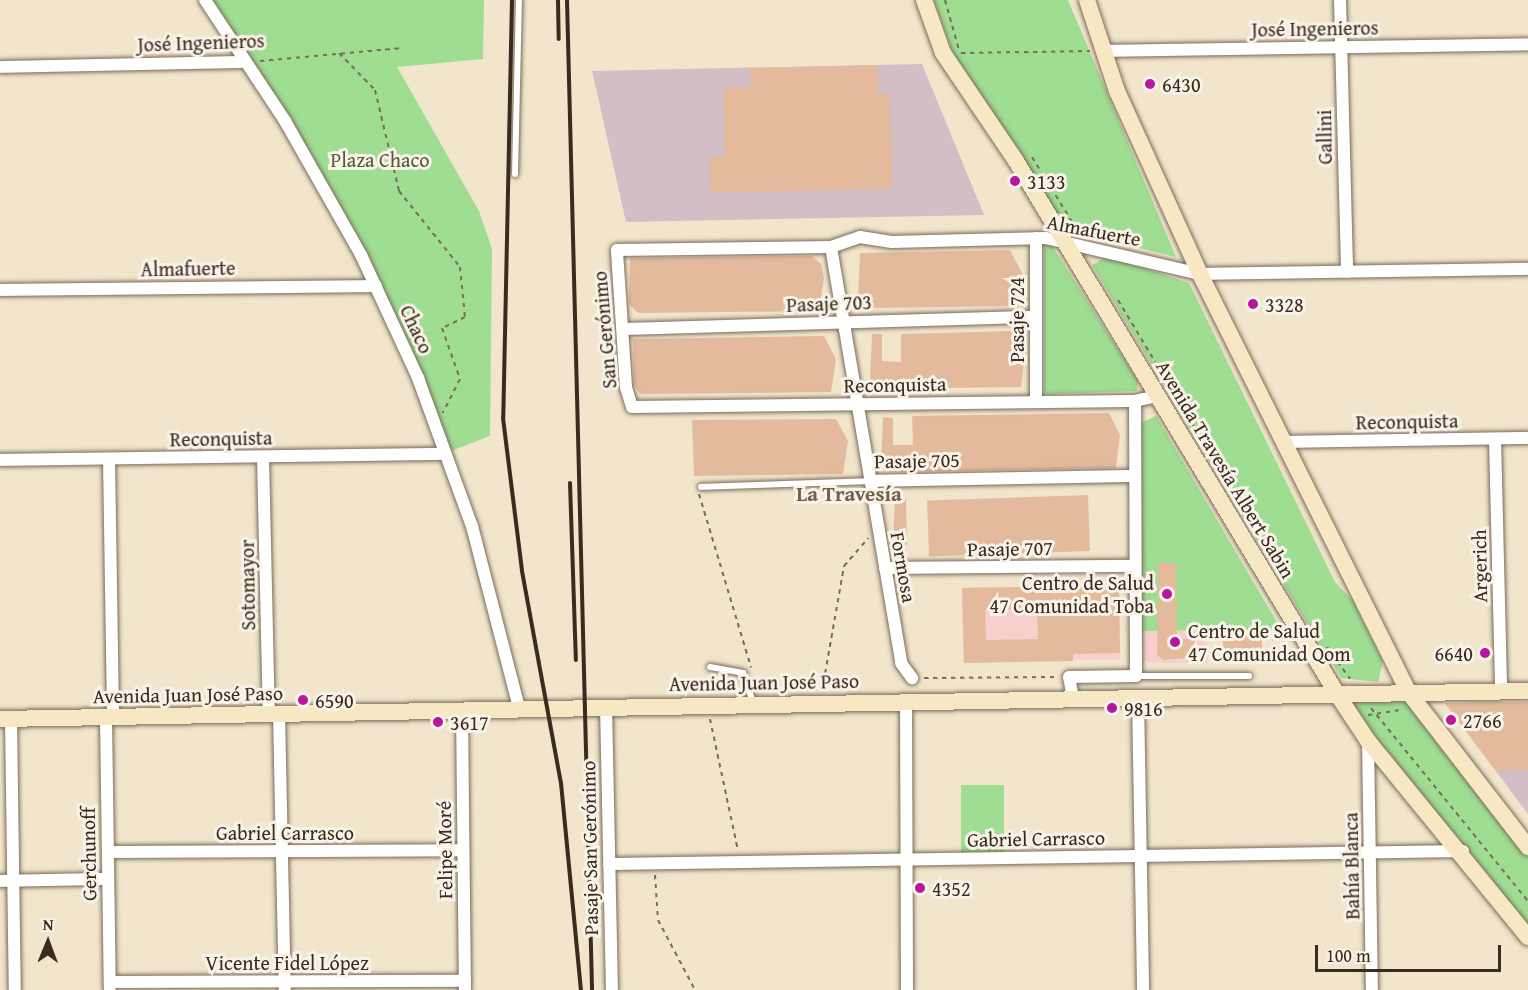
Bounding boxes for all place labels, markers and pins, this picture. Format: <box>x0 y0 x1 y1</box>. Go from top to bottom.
place label: 6430 <box>1162 72 1201 96</box>
marker: 6430 <box>1143 77 1157 91</box>
place label: 3133 <box>1027 169 1066 193</box>
marker: 3133 <box>1008 174 1022 188</box>
place label: 3328 <box>1265 292 1304 316</box>
marker: 3328 <box>1246 297 1260 311</box>
place label: Centro de Salud 47 Comunidad Toba <box>990 570 1154 617</box>
marker: Centro de Salud 47 Comunidad Toba <box>1158 585 1176 603</box>
place label: Centro de Salud 47 Comunidad Qom <box>1188 618 1351 665</box>
marker: Centro de Salud 47 Comunidad Qom <box>1166 633 1184 651</box>
place label: 6640 <box>1434 641 1473 665</box>
marker: 6640 <box>1478 646 1492 660</box>
place label: 6590 <box>315 688 354 712</box>
marker: 6590 <box>296 693 310 707</box>
place label: 9816 <box>1124 696 1163 720</box>
marker: 9816 <box>1105 701 1119 715</box>
place label: 2766 <box>1463 708 1502 732</box>
place label: 3617 <box>450 710 489 734</box>
marker: 2766 <box>1444 713 1458 727</box>
marker: 3617 <box>431 715 445 729</box>
place label: 4352 <box>932 876 971 900</box>
marker: 4352 <box>913 881 927 895</box>

